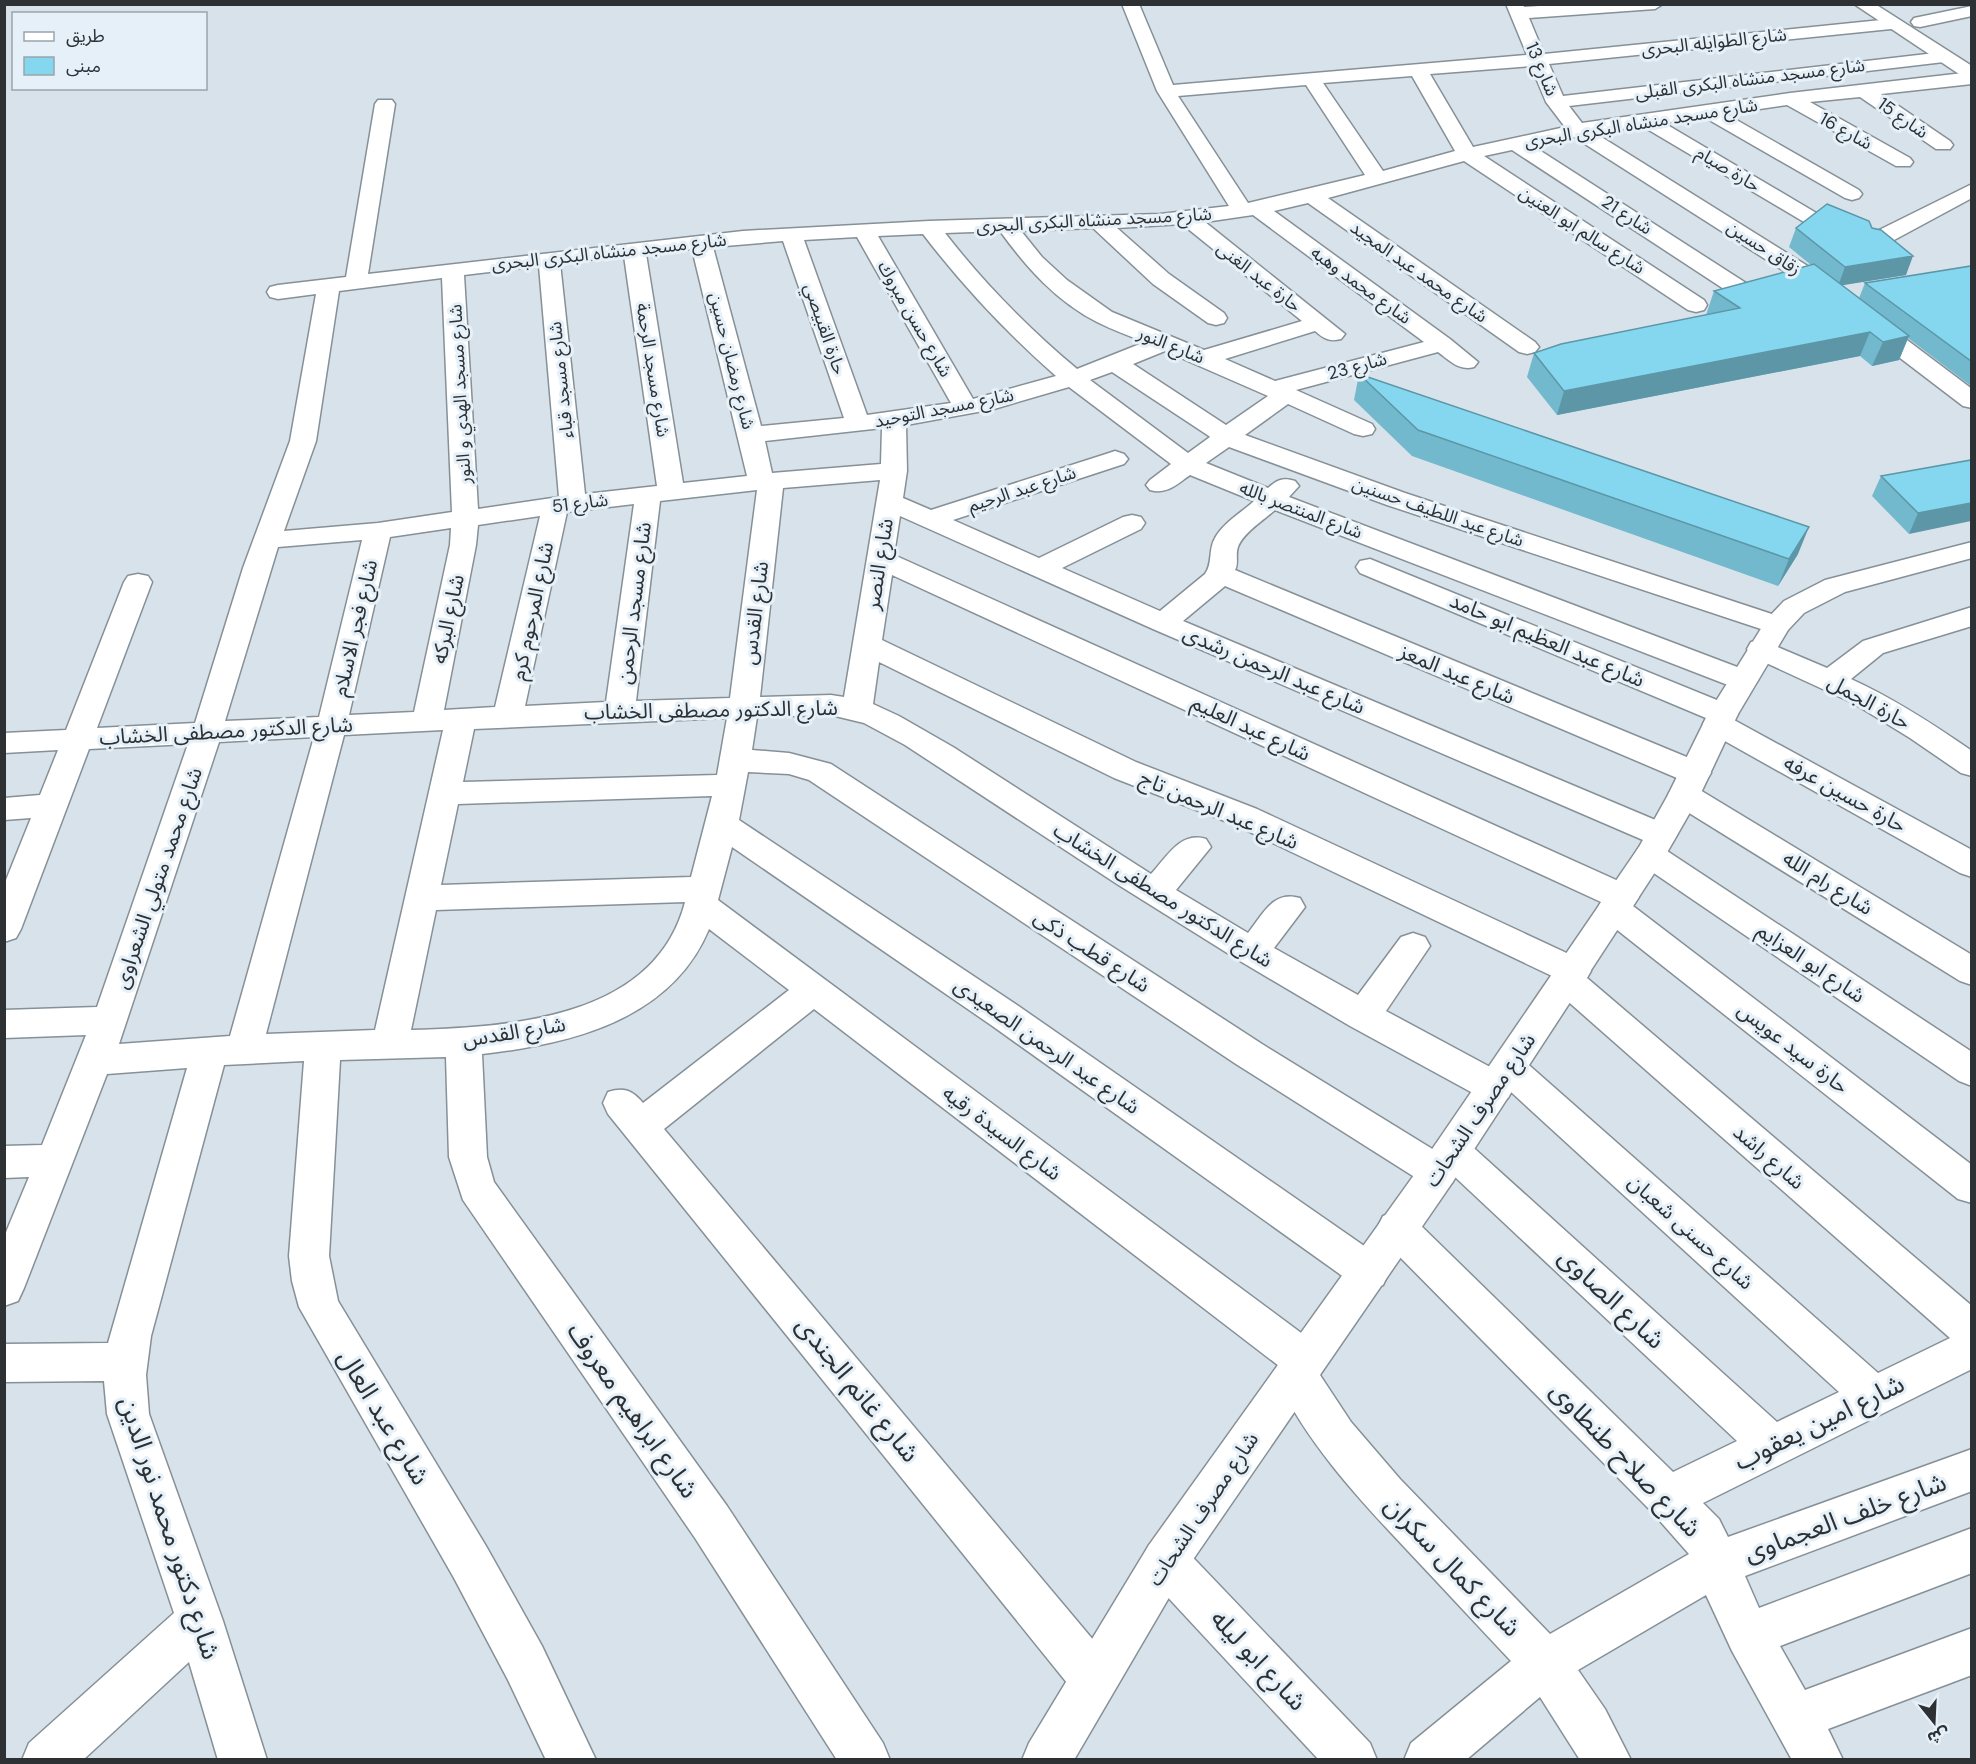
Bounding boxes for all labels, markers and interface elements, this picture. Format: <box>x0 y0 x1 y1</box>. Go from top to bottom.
legend <box>12 12 207 90</box>
street label: شارع الطوايله البحرى <box>1640 22 1788 64</box>
text: طريق <box>66 24 105 48</box>
street label: شارع 13 <box>1518 38 1564 100</box>
street label: شارع مسجد منشاه البكرى القبلى <box>1634 53 1866 107</box>
text: مبنى <box>66 54 101 78</box>
street label: شارع 15 <box>1872 92 1933 146</box>
street label: شارع مسجد منشاه البكرى البحرى <box>1523 93 1760 155</box>
street label: شارع 16 <box>1814 107 1877 157</box>
street label: حارة صيام <box>1690 140 1764 199</box>
street label: شارع سالم ابو العنين <box>1513 180 1650 281</box>
street label: شارع 21 <box>1596 190 1657 242</box>
street label: شارع مسجد منشاه البكرى البحرى <box>976 202 1213 240</box>
street label: زقاق حسين <box>1722 215 1806 281</box>
street label: شارع محمد عبد المجيد <box>1345 216 1492 330</box>
street label: شارع مسجد منشاه البكرى البحرى <box>490 228 728 278</box>
street label: حارة عبد الغنى <box>1212 236 1306 318</box>
street label: شارع محمد وهبه <box>1305 240 1416 331</box>
street label: شارع حسن مبروك <box>870 257 958 382</box>
street label: حارة القبيصي <box>797 280 852 378</box>
street label: شارع رمضان حسين <box>701 290 761 433</box>
street label: شارع مسجد الرحمة <box>629 301 675 439</box>
street label: شارع مسجد الهدي و النور <box>443 304 479 485</box>
street label: شارع مسجد قباء <box>543 320 581 440</box>
street label: شارع النور <box>1132 320 1208 371</box>
street label: شارع 23 <box>1324 347 1390 387</box>
street label: شارع مسجد التوحيد <box>872 383 1016 435</box>
street label: شارع عبد الرحيم <box>965 460 1080 520</box>
street label: شارع عبد اللطيف حسنين <box>1348 471 1527 555</box>
street label: شارع المنتصر بالله <box>1235 475 1366 546</box>
street label: شارع 51 <box>551 488 610 520</box>
street label: شارع النصر <box>858 516 901 613</box>
street label: شارع مسجد الرحمن <box>610 520 659 686</box>
street label: شارع المرحوم كرم <box>504 539 562 683</box>
street label: شارع فجر الاسلام <box>326 557 386 700</box>
street label: شارع القدس <box>735 560 776 666</box>
street label: شارع البركه <box>425 572 472 666</box>
street label: شارع عبد العظيم ابو حامد <box>1445 586 1649 695</box>
street label: شارع عبد الرحمن رشدى <box>1178 619 1369 722</box>
street label: شارع عبد المعز <box>1394 637 1519 712</box>
street label: حارة الجمل <box>1823 668 1915 736</box>
street label: شارع عبد العليم <box>1186 688 1315 769</box>
street label: شارع الدكتور مصطفى الخشاب <box>584 694 838 727</box>
street label: شارع الدكتور مصطفى الخشاب <box>99 710 354 753</box>
street label: حارة حسين عرفه <box>1779 749 1911 839</box>
street label: شارع محمد متولي الشعراوى <box>107 764 211 993</box>
street label: شارع عبد الرحمن تاج <box>1135 764 1303 857</box>
street label: شارع الدكتور مصطفى الخشاب <box>1047 816 1278 975</box>
street label: شارع رام الله <box>1777 844 1878 923</box>
street label: شارع قطب ذكى <box>1028 903 1156 1000</box>
street label: شارع ابو العزايم <box>1751 916 1871 1010</box>
street label: شارع عبد الرحمن الصعيدى <box>948 971 1145 1122</box>
street label: حارة سيد عويس <box>1732 996 1854 1100</box>
street label: شارع القدس <box>460 1010 568 1055</box>
street label: شارع مصرف الشحات <box>1418 1028 1543 1193</box>
street label: شارع السيدة رقيه <box>936 1079 1067 1188</box>
street label: شارع راشد <box>1727 1118 1811 1197</box>
street label: شارع حسنى شعبان <box>1621 1168 1760 1297</box>
street label: شارع الصاوى <box>1550 1240 1673 1358</box>
street label: شارع غانم الجندى <box>786 1309 927 1471</box>
street label: شارع ابراهيم معروف <box>557 1315 706 1506</box>
street label: شارع عبد العال <box>328 1343 438 1492</box>
street label: شارع امين يعقوب <box>1728 1366 1911 1480</box>
street label: شارع صلاح طنطاوى <box>1541 1374 1709 1546</box>
street label: شارع دكتور محمد نور الدين <box>110 1392 229 1664</box>
street label: شارع مصرف الشحات <box>1141 1427 1266 1592</box>
street label: شارع خلف العجماوى <box>1739 1465 1952 1571</box>
street label: شارع كمال سكران <box>1376 1488 1529 1645</box>
street label: شارع ابو ليله <box>1202 1602 1315 1719</box>
north arrow <box>1904 1692 1964 1752</box>
text: ش <box>1925 1722 1952 1749</box>

